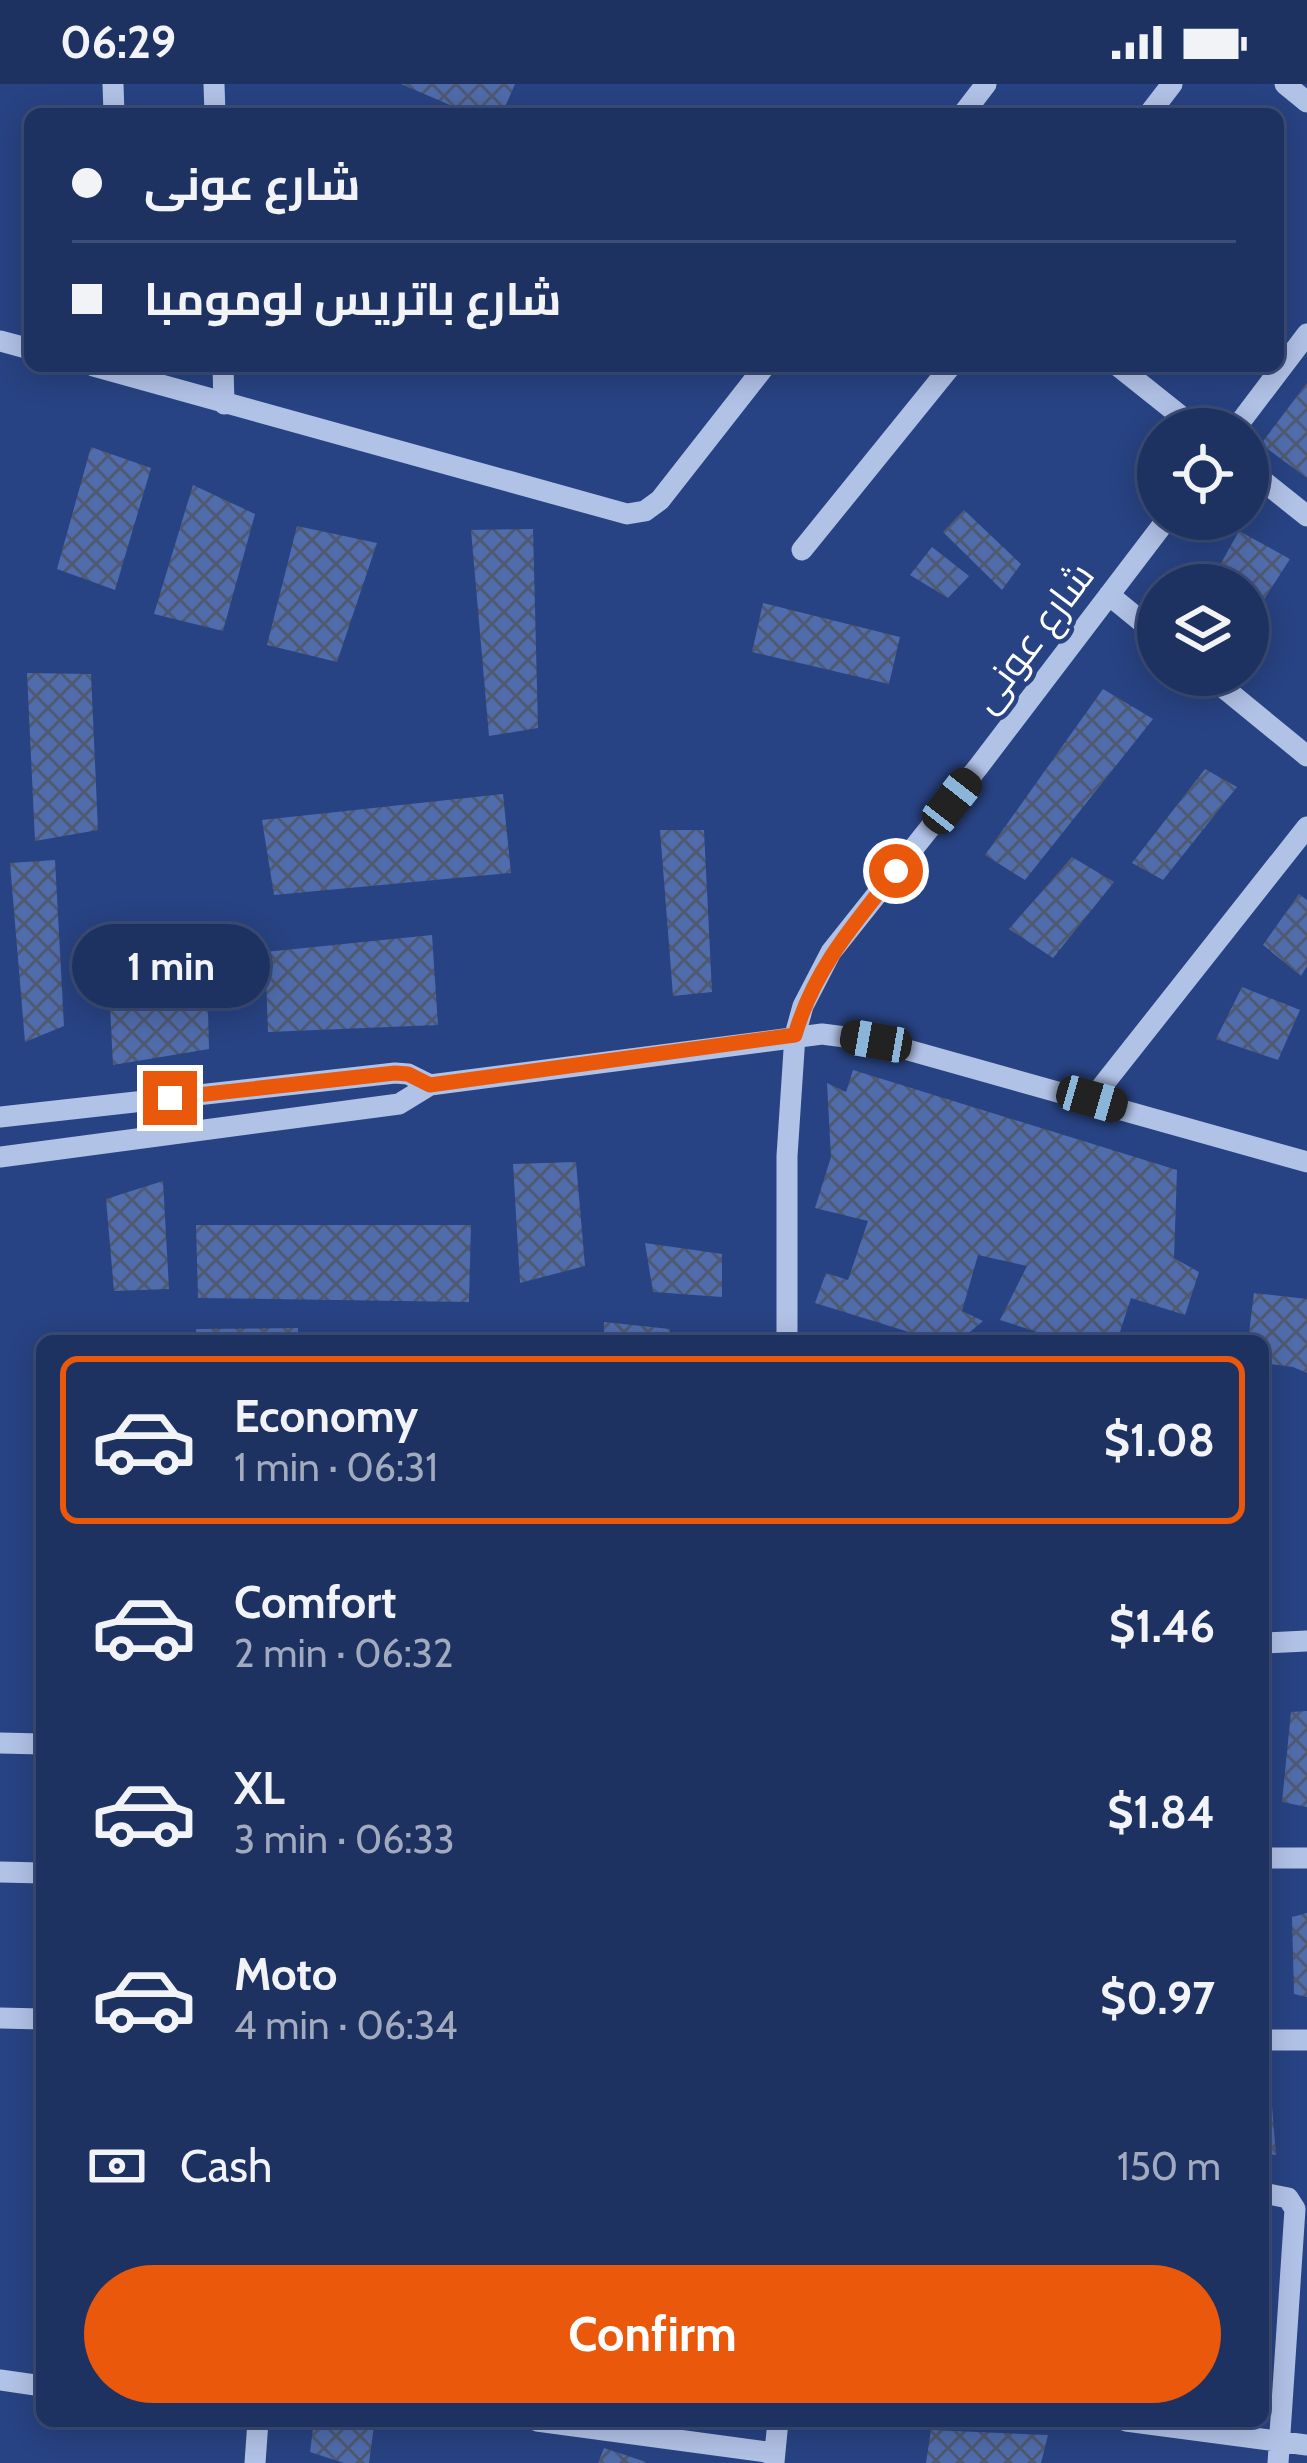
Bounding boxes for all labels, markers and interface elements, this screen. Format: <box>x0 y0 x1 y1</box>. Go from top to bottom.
text: 06:29 <box>60 15 176 69</box>
text: شارع عونى <box>144 157 360 211</box>
text: شارع باتريس لومومبا <box>144 272 561 326</box>
map controls <box>1137 408 1269 696</box>
button: locate <box>1137 408 1269 540</box>
street label: شارع عونى <box>960 553 1106 723</box>
button: layers <box>1137 564 1269 696</box>
car <box>916 762 988 840</box>
route start <box>869 844 923 898</box>
callout: 1 min <box>71 924 269 1008</box>
text: 1 min <box>127 942 215 990</box>
car <box>837 1017 915 1065</box>
route end <box>143 1071 197 1125</box>
car <box>1052 1072 1132 1126</box>
icon: car <box>90 1386 198 1494</box>
text: Economy <box>234 1389 418 1443</box>
text: $1.08 <box>1104 1413 1215 1467</box>
text: 1 min · 06:31 <box>234 1443 438 1491</box>
icon: car <box>90 1572 198 1680</box>
text: Comfort <box>234 1575 397 1629</box>
text: $1.46 <box>1109 1599 1215 1653</box>
text: 2 min · 06:32 <box>234 1629 453 1677</box>
icon: car <box>90 1758 198 1866</box>
text: XL <box>234 1761 285 1815</box>
text: $1.84 <box>1107 1785 1215 1839</box>
text: 3 min · 06:33 <box>234 1815 455 1863</box>
icon: car <box>90 1944 198 2052</box>
text: Moto <box>234 1947 337 2001</box>
text: $0.97 <box>1100 1971 1215 2025</box>
text: 4 min · 06:34 <box>234 2001 458 2049</box>
icon: cash <box>84 2133 150 2199</box>
text: Cash <box>180 2139 272 2193</box>
text: 150 m <box>1117 2142 1221 2190</box>
button: Confirm <box>84 2265 1221 2403</box>

